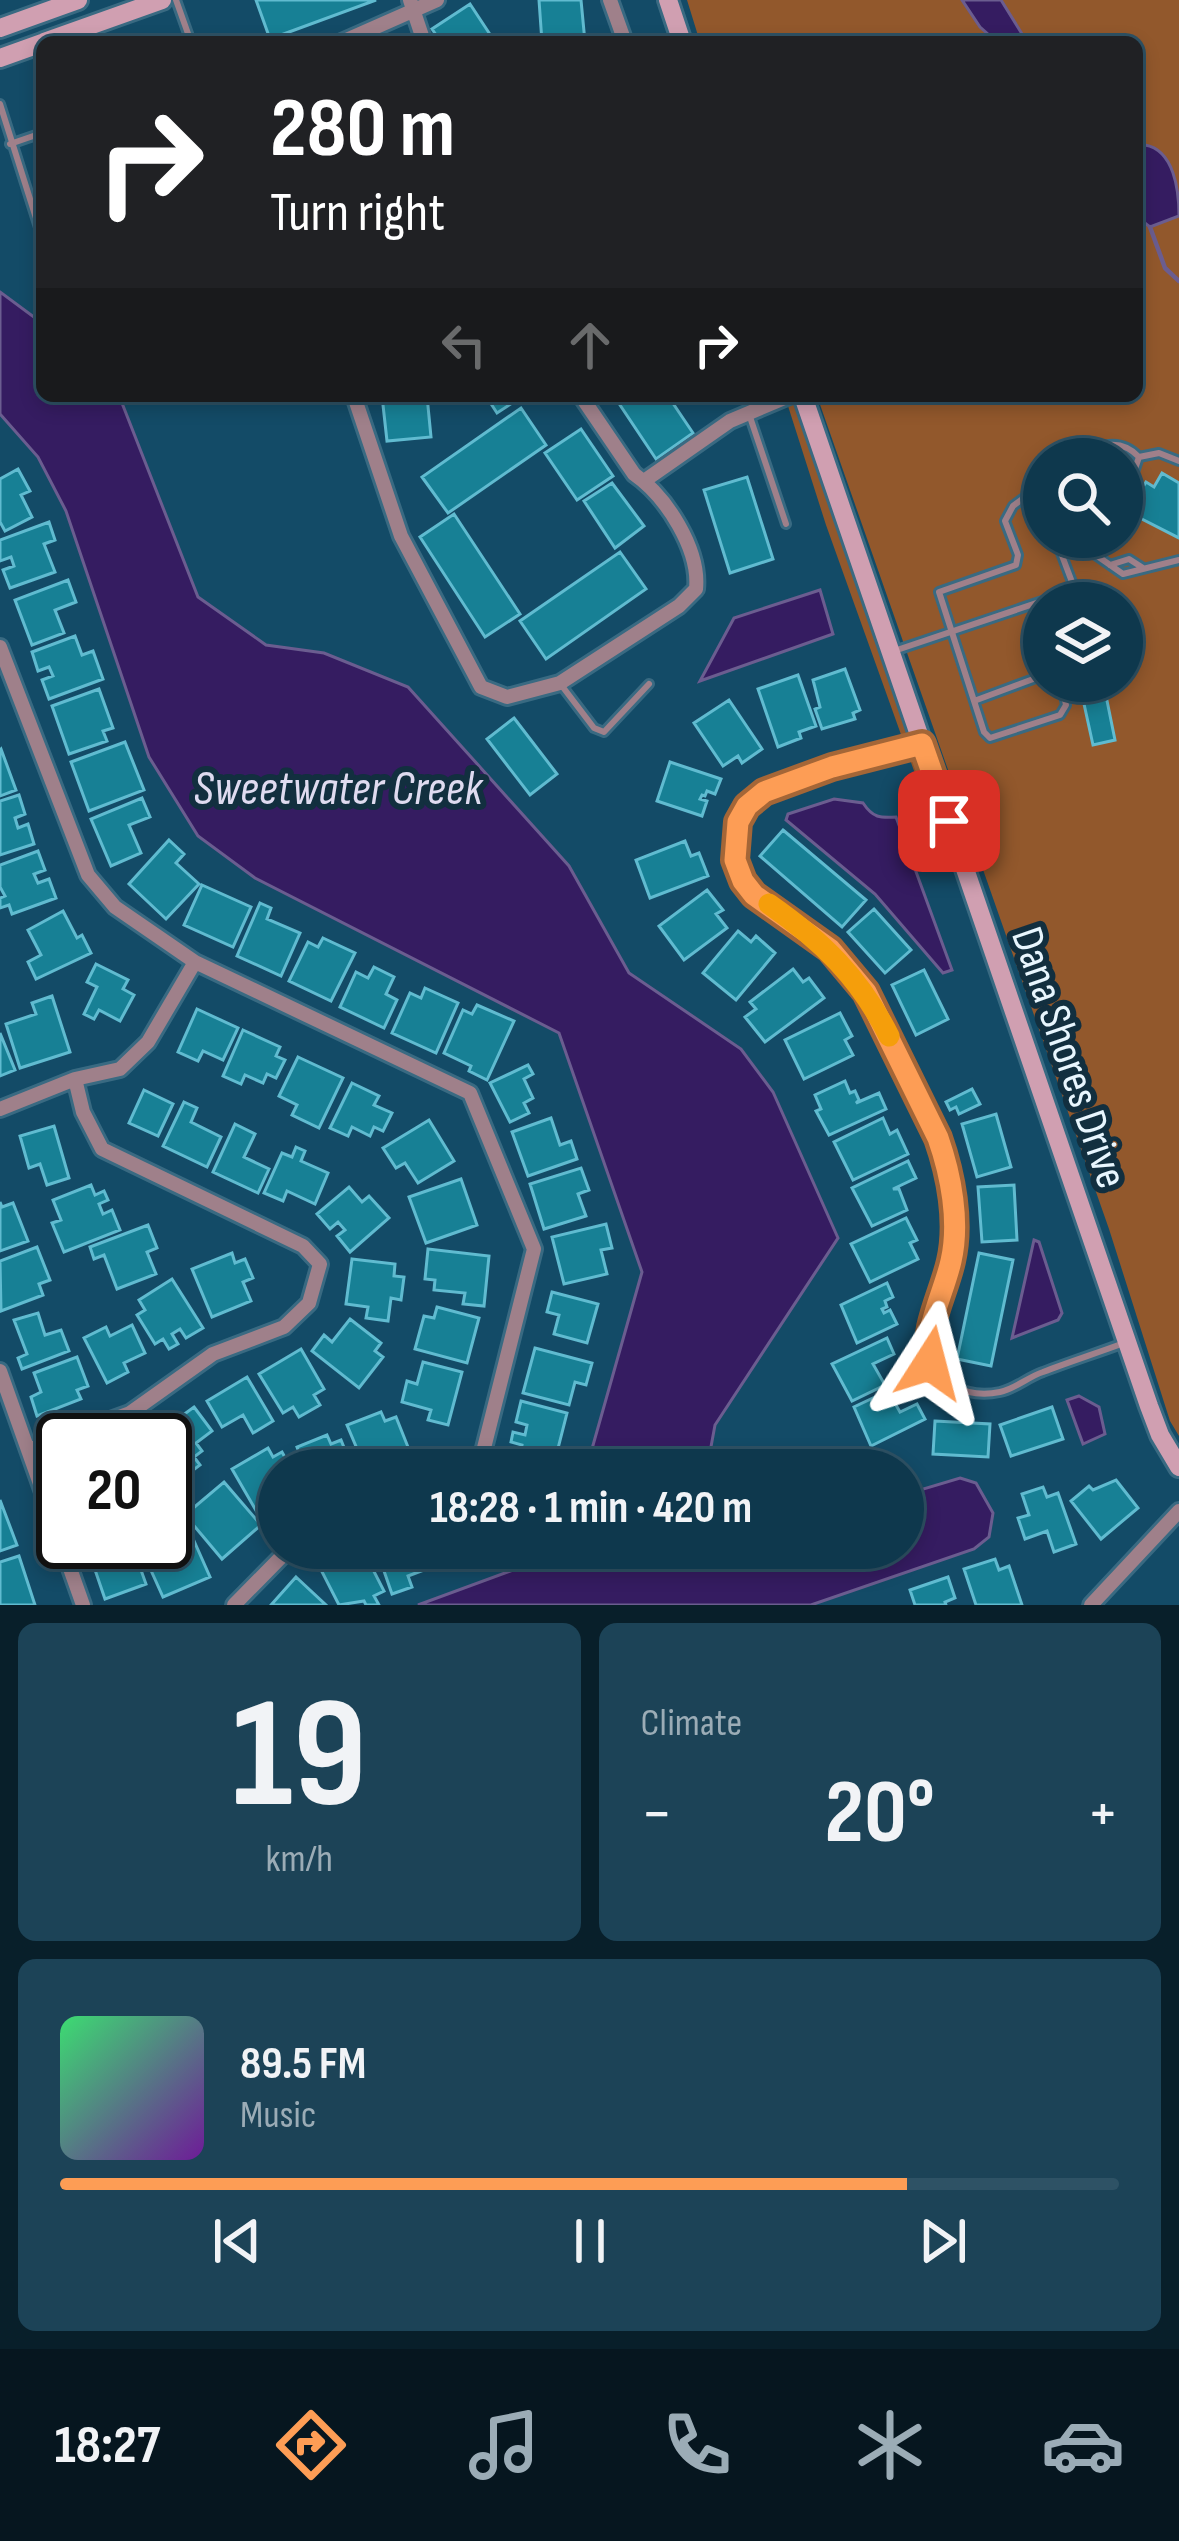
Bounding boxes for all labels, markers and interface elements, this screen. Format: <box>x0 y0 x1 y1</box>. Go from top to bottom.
text: 280 m <box>270 79 455 180</box>
icon: right <box>72 84 228 240</box>
text: Turn right <box>270 181 445 246</box>
icon: left <box>431 312 497 378</box>
icon: ahead <box>557 312 623 378</box>
icon: right <box>683 312 749 378</box>
map controls <box>1023 438 1143 702</box>
button: search <box>1023 438 1143 558</box>
button: layers <box>1023 582 1143 702</box>
water label: Sweetwater Creek <box>194 761 485 818</box>
pin <box>898 770 1000 872</box>
icon: arrive <box>916 788 982 854</box>
street label: Dana Shores Drive <box>998 920 1139 1195</box>
position arrow <box>867 1300 993 1426</box>
speed limit sign: 20 <box>36 1413 192 1569</box>
text: 18:28 · 1 min · 420 m <box>430 1481 752 1536</box>
text: 19 <box>232 1664 367 1851</box>
text: Climate <box>641 1700 742 1747</box>
text: 20° <box>825 1760 935 1868</box>
text: − <box>641 1775 673 1854</box>
text: + <box>1087 1775 1119 1854</box>
text: km/h <box>266 1836 333 1883</box>
text: 89.5 FM <box>240 2037 366 2092</box>
text: Music <box>240 2092 316 2139</box>
icon: previous <box>204 2208 270 2274</box>
icon: pause <box>557 2208 623 2274</box>
icon: next <box>910 2208 976 2274</box>
icon: directions <box>269 2403 353 2487</box>
icon: music <box>462 2403 546 2487</box>
icon: phone <box>655 2403 739 2487</box>
icon: climate <box>848 2403 932 2487</box>
icon: car <box>1041 2403 1125 2487</box>
text: 18:27 <box>54 2413 160 2478</box>

